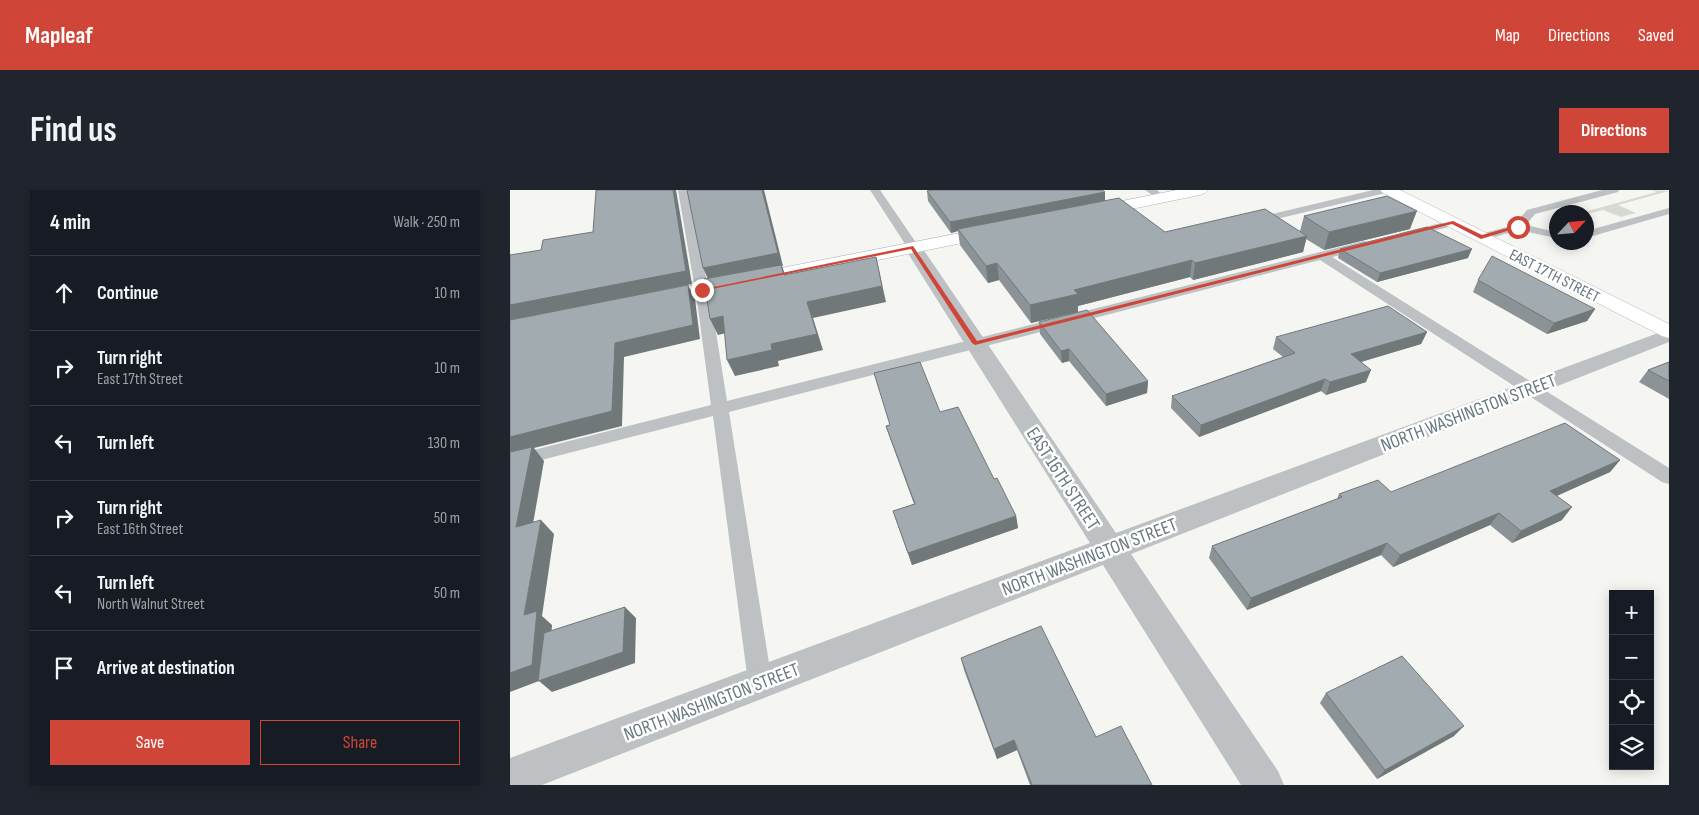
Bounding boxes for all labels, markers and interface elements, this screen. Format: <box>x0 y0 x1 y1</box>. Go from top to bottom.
text: Mapleaf <box>25 21 93 50</box>
text: Map <box>1495 25 1520 46</box>
text: Directions <box>1548 25 1610 46</box>
text: Saved <box>1638 25 1674 46</box>
button: Directions <box>1559 108 1669 153</box>
text: Find us <box>30 109 117 152</box>
north arrow <box>1549 205 1594 250</box>
text: 4 min <box>50 210 91 235</box>
text: Walk · 250 m <box>394 213 460 232</box>
route start <box>1507 216 1530 239</box>
street label: EAST 17TH STREET <box>1506 245 1603 307</box>
icon: ahead <box>50 279 78 307</box>
route end <box>691 279 714 302</box>
text: Continue <box>97 282 158 305</box>
text: 10 m <box>434 284 460 303</box>
text: Turn right <box>97 347 162 370</box>
icon: right <box>50 354 78 382</box>
text: 10 m <box>434 359 460 378</box>
street label: NORTH WASHINGTON STREET <box>1378 369 1560 457</box>
text: East 17th Street <box>97 370 183 389</box>
street label: EAST 16TH STREET <box>1021 423 1105 535</box>
icon: left <box>50 429 78 457</box>
text: Turn left <box>97 432 154 455</box>
text: 130 m <box>428 434 460 453</box>
text: Turn right <box>97 497 162 520</box>
icon: right <box>50 504 78 532</box>
text: 50 m <box>434 509 460 528</box>
street label: NORTH WASHINGTON STREET <box>999 513 1181 601</box>
text: East 16th Street <box>97 520 183 539</box>
text: Turn left <box>97 572 154 595</box>
icon: left <box>50 579 78 607</box>
text: 50 m <box>434 584 460 603</box>
map controls <box>1609 590 1654 770</box>
button: + <box>1609 590 1654 635</box>
text: North Walnut Street <box>97 595 205 614</box>
button: − <box>1609 635 1654 680</box>
icon: arrive <box>50 654 78 682</box>
text: Arrive at destination <box>97 657 235 680</box>
street label: NORTH WASHINGTON STREET <box>621 658 803 746</box>
button: locate <box>1609 680 1654 725</box>
button: Save <box>50 720 250 765</box>
button: Share <box>260 720 460 765</box>
button: layers <box>1609 725 1654 770</box>

